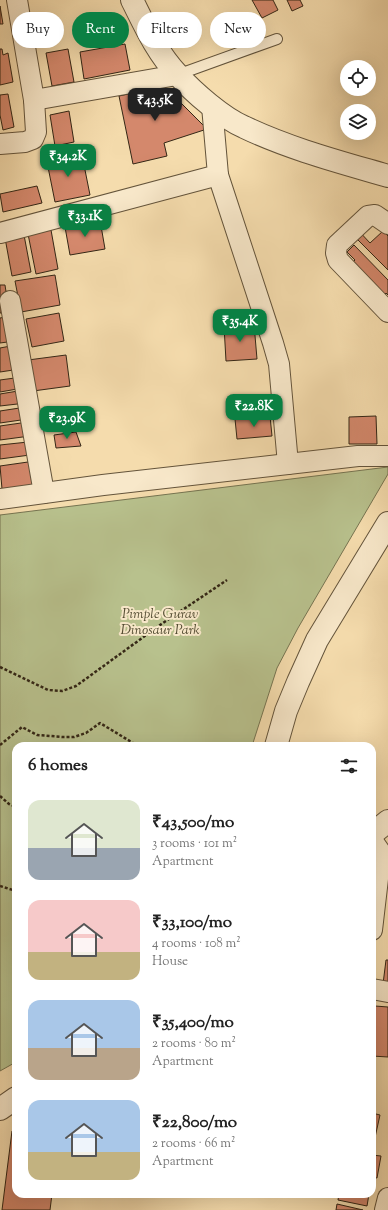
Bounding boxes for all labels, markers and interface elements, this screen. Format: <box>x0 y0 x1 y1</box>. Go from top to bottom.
chip: Buy <box>12 12 64 48</box>
chip: Rent <box>72 12 129 48</box>
chip: Filters <box>137 12 202 48</box>
chip: New <box>210 12 266 48</box>
map controls <box>340 60 376 140</box>
button: locate <box>340 60 376 96</box>
pin: ₹43.5K <box>122 88 188 122</box>
text: ₹43.5K <box>137 92 173 110</box>
button: layers <box>340 104 376 140</box>
pin: ₹34.2K <box>35 144 101 178</box>
text: ₹34.2K <box>49 148 87 166</box>
pin: ₹33.1K <box>52 204 118 238</box>
text: ₹33.1K <box>67 208 103 226</box>
pin: ₹35.4K <box>207 309 273 343</box>
text: ₹35.4K <box>222 313 258 331</box>
pin: ₹22.8K <box>221 394 287 428</box>
text: ₹22.8K <box>235 398 273 416</box>
pin: ₹23.9K <box>34 406 100 440</box>
text: ₹23.9K <box>48 410 86 428</box>
park label: Pimple Gurav Dinosaur Park <box>120 605 200 641</box>
text: 6 homes <box>28 754 88 778</box>
icon: filters <box>338 755 360 777</box>
text: ₹43,500/mo <box>152 811 234 835</box>
icon: home <box>60 816 108 864</box>
text: 3 rooms · 101 m² <box>152 835 237 853</box>
text: Apartment <box>152 853 213 871</box>
text: ₹33,100/mo <box>152 911 232 935</box>
icon: home <box>60 916 108 964</box>
text: 4 rooms · 108 m² <box>152 935 241 953</box>
text: House <box>152 953 188 971</box>
text: ₹35,400/mo <box>152 1011 234 1035</box>
icon: home <box>60 1016 108 1064</box>
text: 2 rooms · 80 m² <box>152 1035 236 1053</box>
text: Apartment <box>152 1053 213 1071</box>
text: ₹22,800/mo <box>152 1111 237 1135</box>
icon: home <box>60 1116 108 1164</box>
text: 2 rooms · 66 m² <box>152 1135 235 1153</box>
text: Apartment <box>152 1153 213 1171</box>

